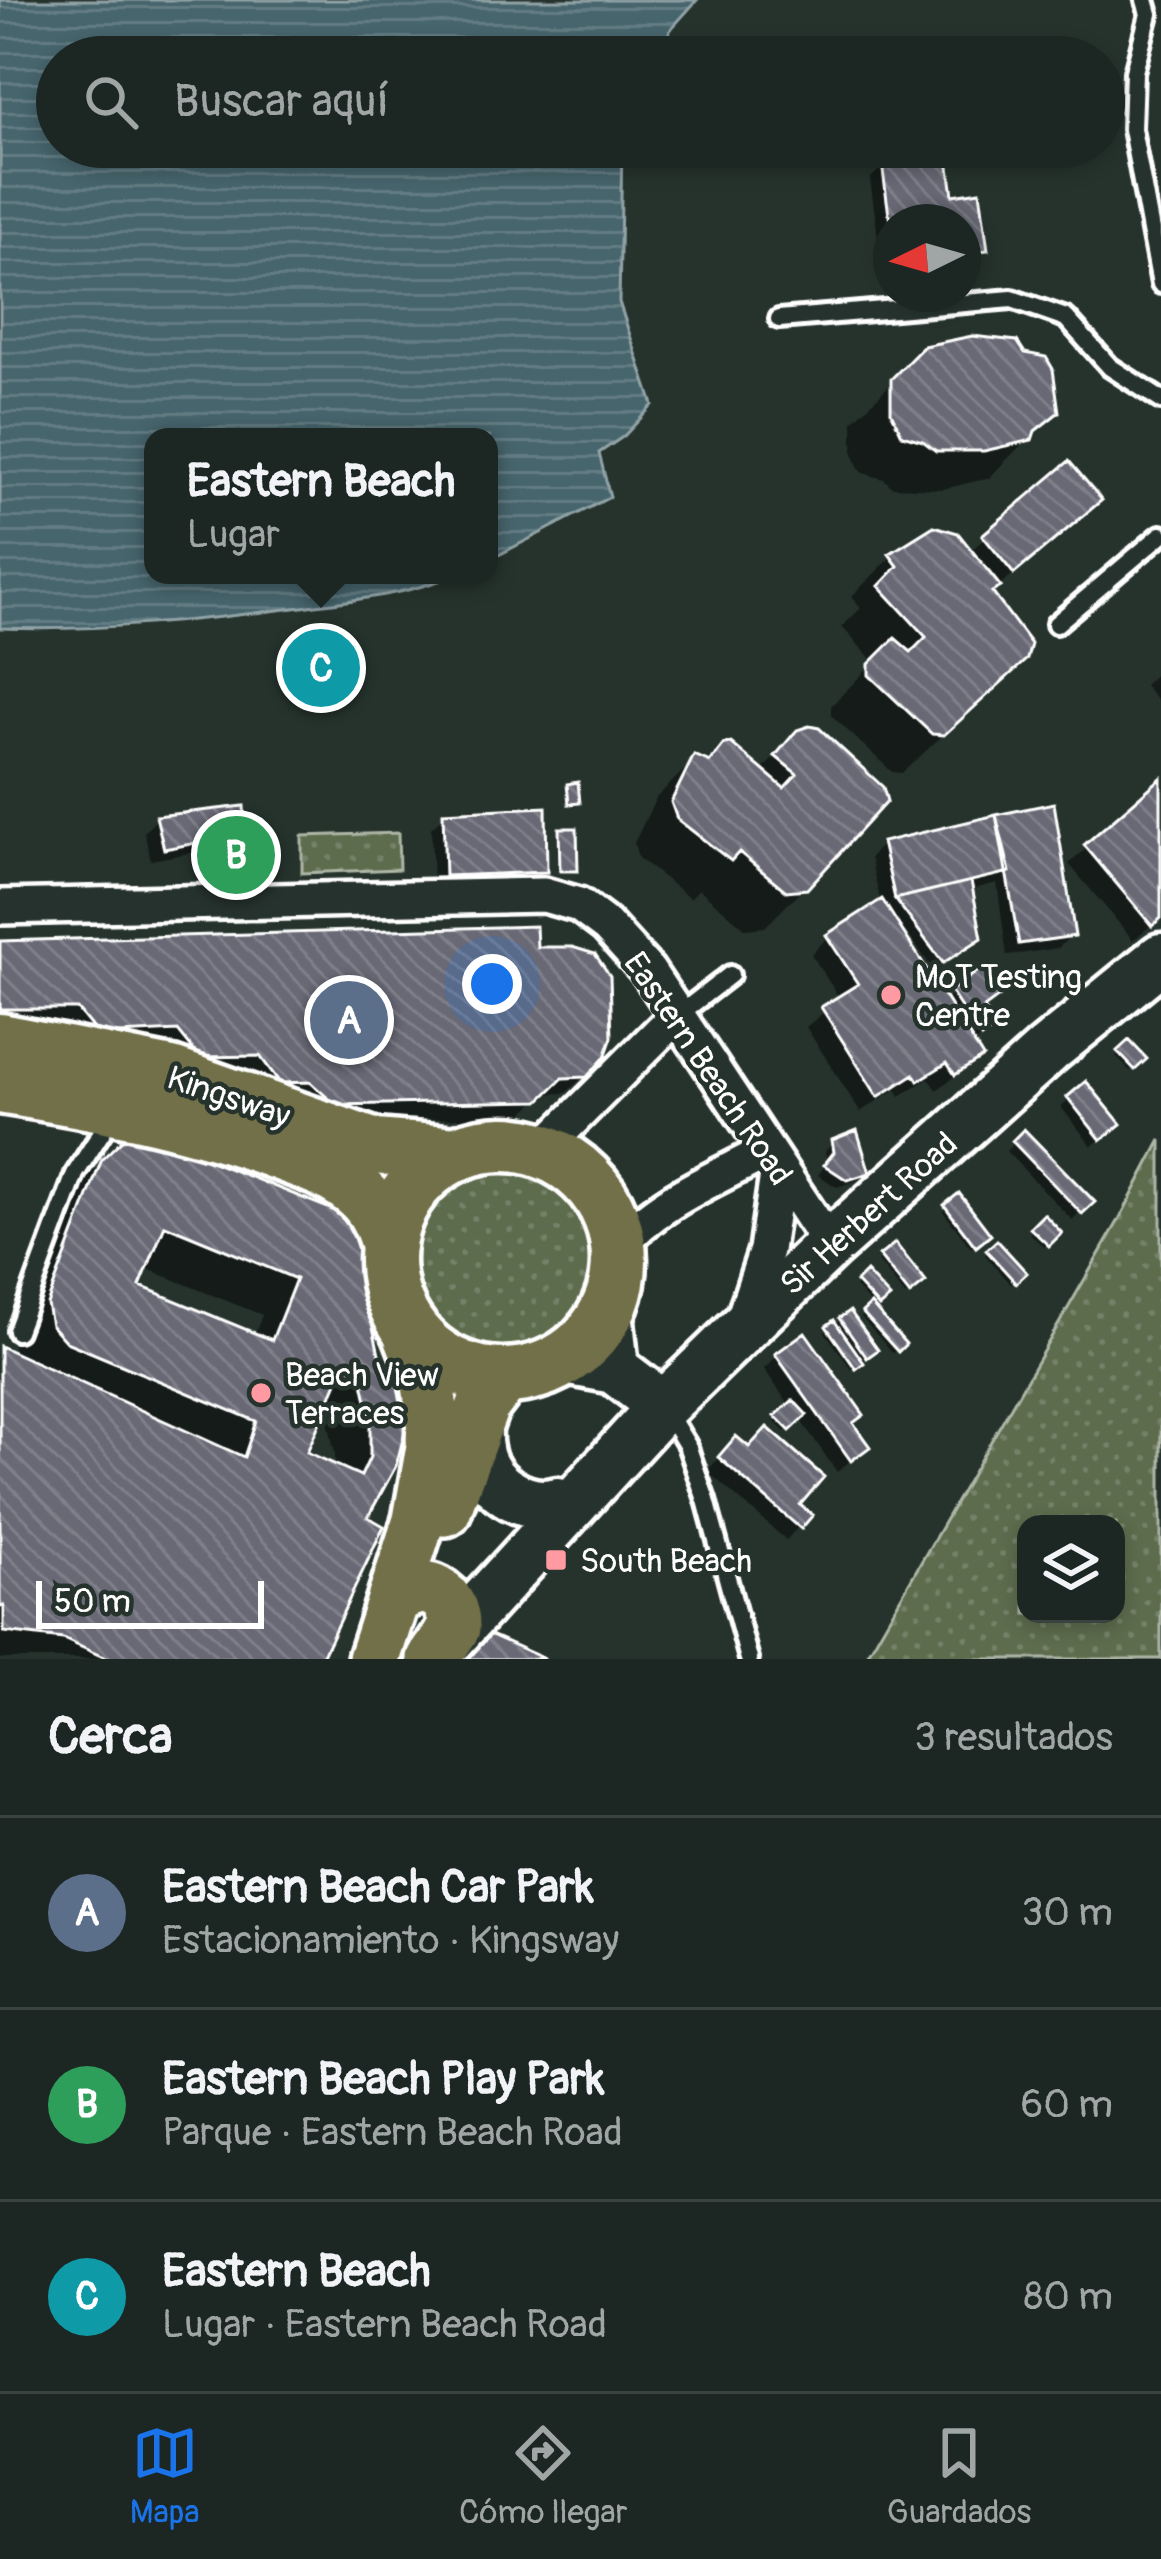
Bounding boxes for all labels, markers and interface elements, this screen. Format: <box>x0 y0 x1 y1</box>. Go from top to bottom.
search box <box>36 36 1125 168</box>
icon: search <box>78 69 144 135</box>
text: Buscar aquí <box>174 74 389 130</box>
north arrow <box>873 204 981 312</box>
popup <box>144 428 498 584</box>
text: Eastern Beach <box>187 454 455 510</box>
text: Lugar <box>187 510 280 559</box>
pin: C <box>282 623 360 713</box>
pin: B <box>197 810 275 900</box>
street label: Eastern Beach Road <box>615 944 801 1193</box>
your location <box>462 954 522 1014</box>
place label: MoT Testing Centre <box>915 957 1082 1036</box>
pin: A <box>310 975 388 1065</box>
marker: MoT Testing Centre <box>878 982 904 1008</box>
street label: Kingsway <box>162 1057 295 1138</box>
street label: Sir Herbert Road <box>772 1124 966 1305</box>
place label: Beach View Terraces <box>285 1355 439 1434</box>
marker: Beach View Terraces <box>248 1380 274 1406</box>
map controls <box>1017 1515 1125 1623</box>
button: layers <box>1017 1515 1125 1623</box>
place label: South Beach <box>580 1541 752 1582</box>
marker: South Beach <box>543 1547 569 1573</box>
scale bar <box>36 1575 264 1628</box>
text: 50 m <box>54 1581 131 1622</box>
text: Cerca <box>48 1705 172 1769</box>
text: 3 resultados <box>914 1713 1113 1762</box>
text: Eastern Beach Car Park <box>162 1860 594 1916</box>
text: A <box>74 1888 100 1937</box>
text: 30 m <box>1022 1888 1113 1937</box>
text: Estacionamiento · Kingsway <box>162 1916 619 1965</box>
text: Eastern Beach Play Park <box>162 2052 605 2108</box>
text: B <box>76 2080 98 2129</box>
text: 60 m <box>1021 2080 1113 2129</box>
text: Parque · Eastern Beach Road <box>162 2108 623 2157</box>
text: Eastern Beach <box>162 2244 431 2300</box>
text: C <box>75 2272 99 2321</box>
text: 80 m <box>1024 2272 1113 2321</box>
text: Lugar · Eastern Beach Road <box>162 2300 607 2349</box>
tab: Mapa <box>130 2420 200 2533</box>
tab: Cómo llegar <box>459 2420 627 2533</box>
tab: Guardados <box>887 2420 1031 2533</box>

